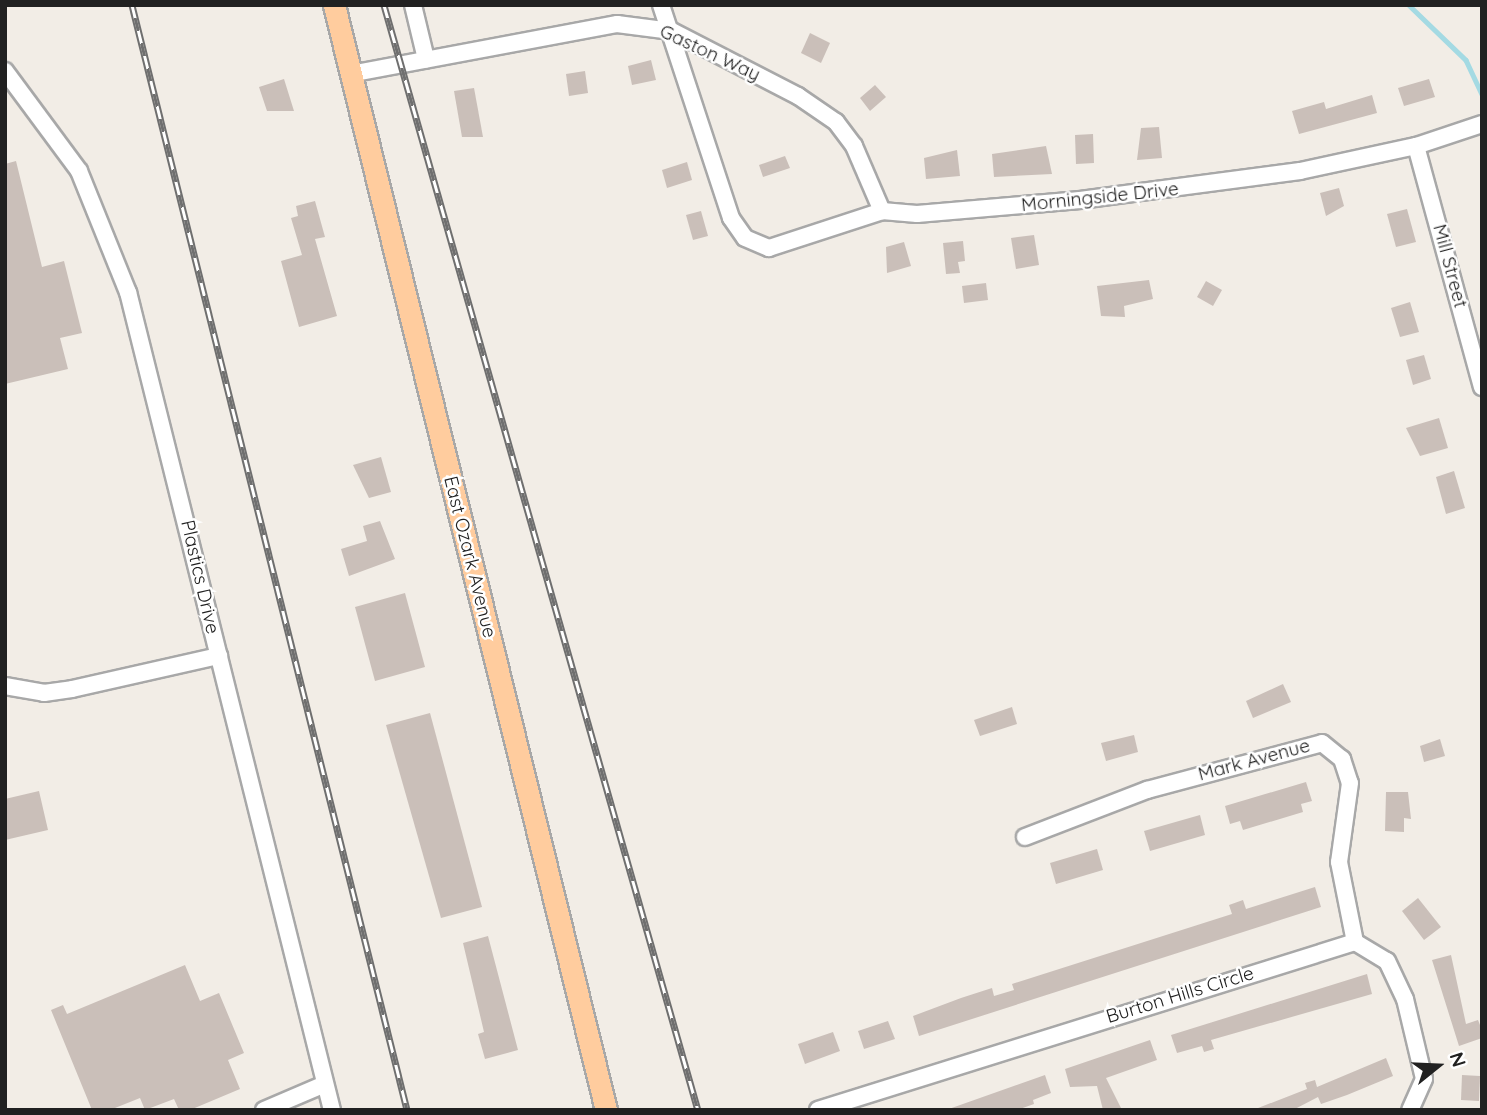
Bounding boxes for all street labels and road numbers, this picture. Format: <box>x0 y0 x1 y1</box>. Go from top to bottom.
street label: Gaston Way <box>656 20 764 86</box>
street label: Morningside Drive <box>1020 177 1180 217</box>
street label: Mill Street <box>1428 222 1472 310</box>
street label: East Ozark Avenue <box>439 474 501 640</box>
street label: Plastics Drive <box>176 518 224 636</box>
street label: Mark Avenue <box>1196 734 1312 786</box>
street label: Burton Hills Circle <box>1103 962 1257 1028</box>

